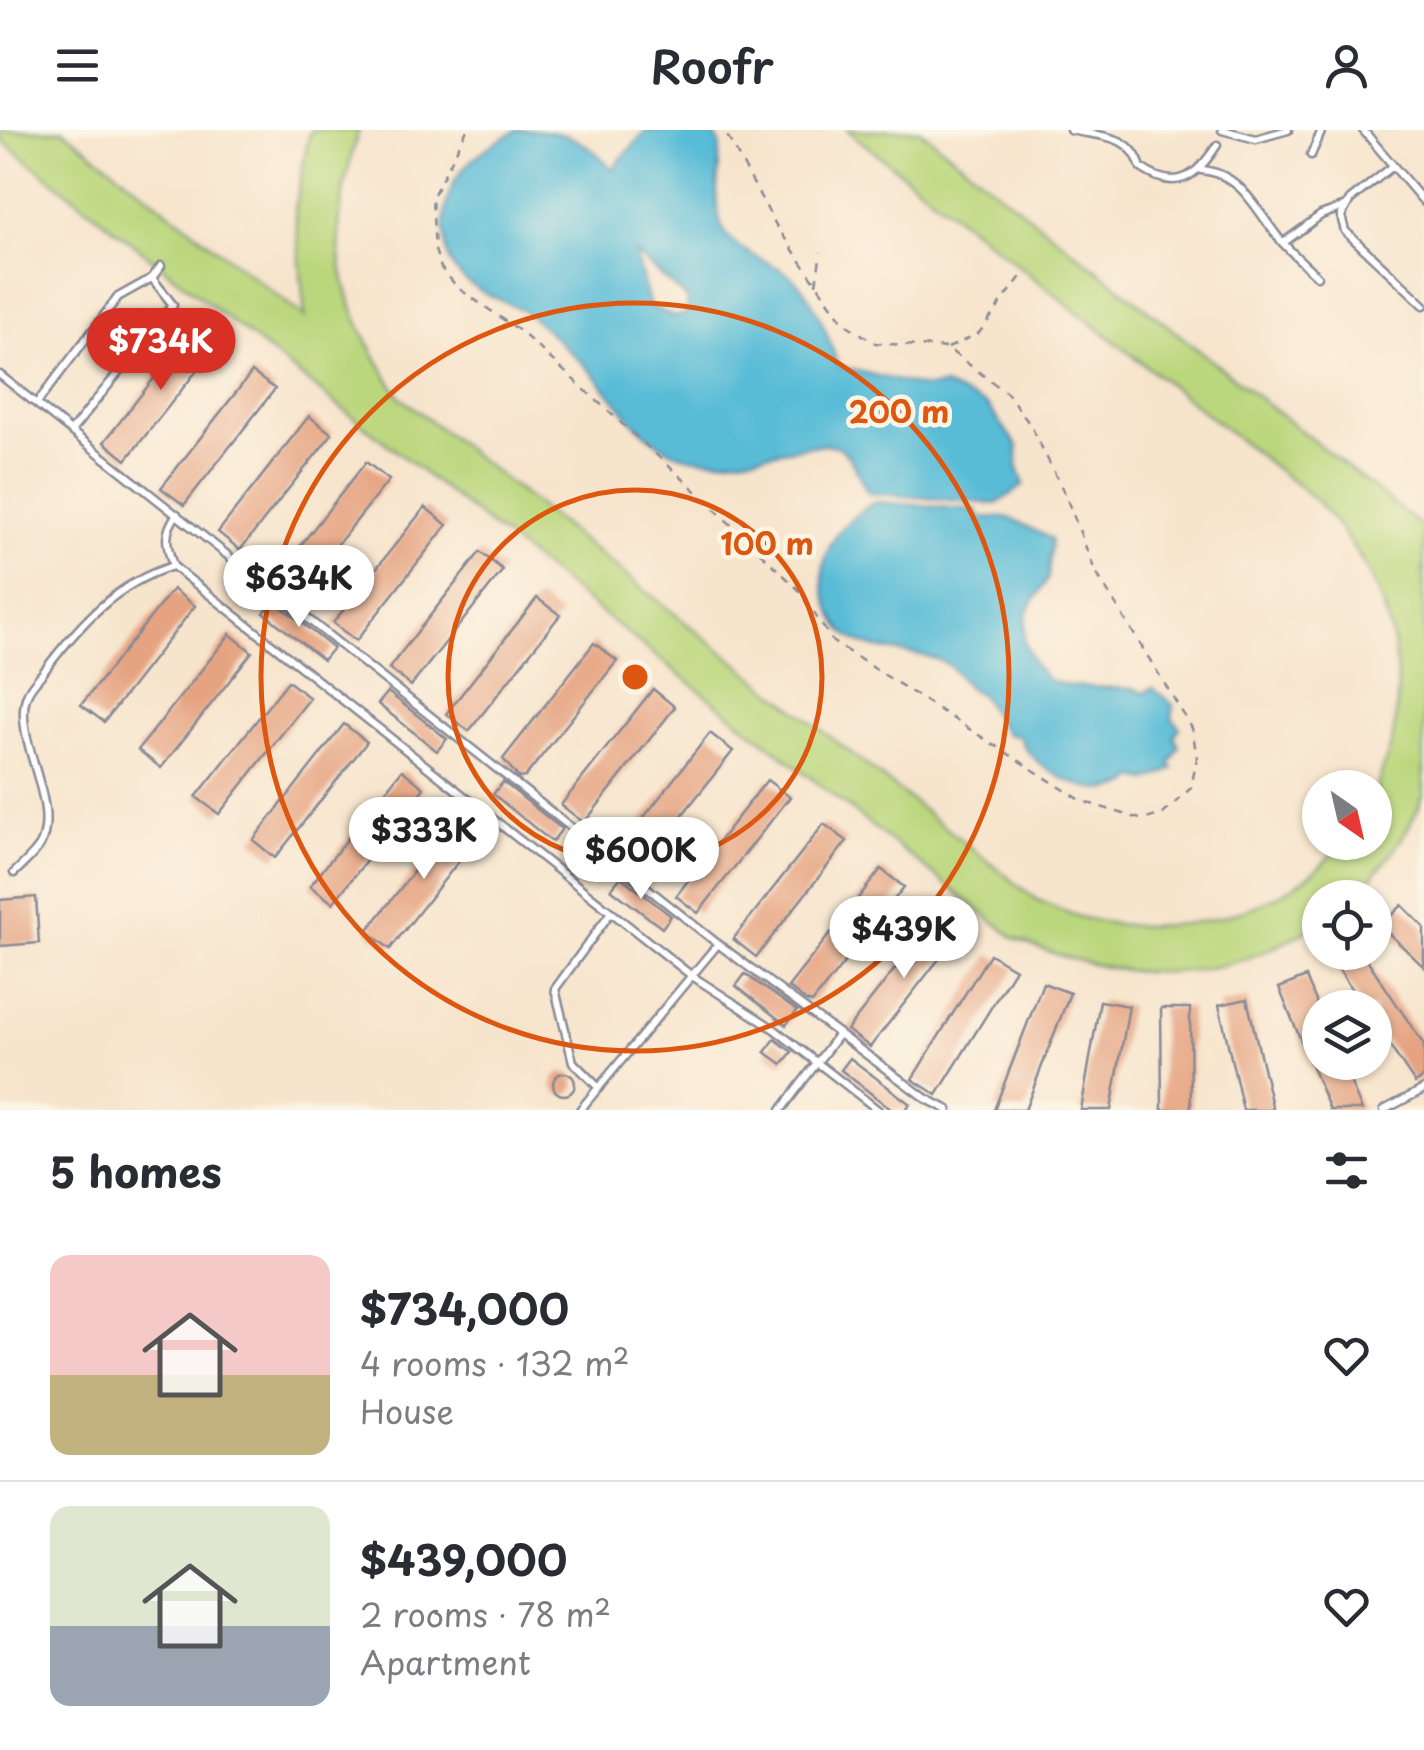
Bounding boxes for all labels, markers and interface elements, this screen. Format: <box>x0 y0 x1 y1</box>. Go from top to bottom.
text: Roofr <box>650 31 774 99</box>
icon: menu <box>50 38 105 93</box>
icon: person <box>1319 38 1374 93</box>
pin: $734K <box>91 308 231 393</box>
text: $734K <box>109 316 213 364</box>
text: 200 m <box>849 388 949 433</box>
text: 100 m <box>720 520 814 565</box>
pin: $634K <box>229 545 369 630</box>
text: $634K <box>245 553 353 601</box>
centre of rings <box>617 659 653 695</box>
north arrow <box>1302 770 1392 860</box>
map controls <box>1302 770 1392 1080</box>
pin: $333K <box>354 797 494 882</box>
text: $333K <box>371 805 477 853</box>
pin: $600K <box>571 817 711 902</box>
text: $600K <box>585 825 697 873</box>
button: locate <box>1302 880 1392 970</box>
pin: $439K <box>834 896 974 981</box>
text: $439K <box>851 904 957 952</box>
button: layers <box>1302 990 1392 1080</box>
text: 5 homes <box>50 1139 222 1202</box>
icon: filters <box>1319 1143 1374 1198</box>
text: $734,000 <box>360 1276 569 1339</box>
icon: home <box>130 1295 250 1415</box>
icon: heart <box>1319 1328 1374 1383</box>
text: 4 rooms · 132 m² <box>360 1339 630 1387</box>
text: House <box>360 1387 454 1435</box>
text: $439,000 <box>360 1527 567 1590</box>
icon: home <box>130 1546 250 1666</box>
icon: heart <box>1319 1579 1374 1634</box>
text: 2 rooms · 78 m² <box>360 1590 611 1638</box>
text: Apartment <box>360 1638 531 1686</box>

